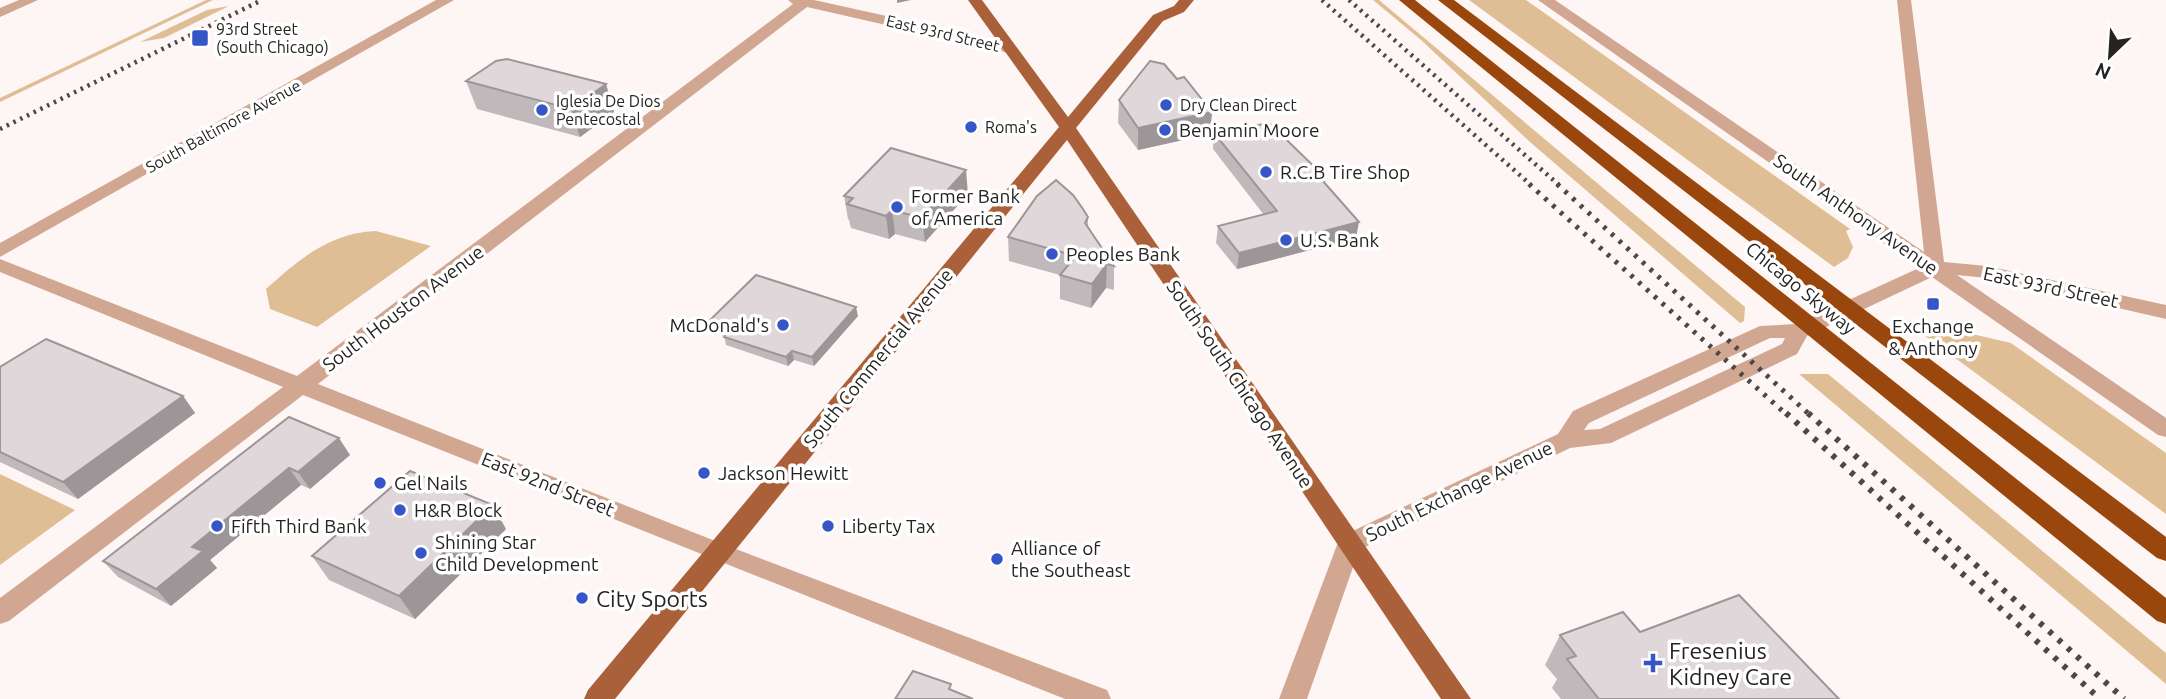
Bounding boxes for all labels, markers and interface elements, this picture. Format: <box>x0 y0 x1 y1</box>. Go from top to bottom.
street label: East 93rd Street <box>885 11 1002 55</box>
place label: 93rd Street (South Chicago) <box>216 20 329 57</box>
north arrow <box>2075 21 2145 91</box>
marker: 93rd Street (South Chicago) <box>190 28 210 48</box>
text: N <box>2092 58 2114 84</box>
street label: South Baltimore Avenue <box>142 76 304 176</box>
place label: Iglesia De Dios Pentecostal <box>556 92 660 128</box>
place label: Dry Clean Direct <box>1180 96 1297 114</box>
marker: Dry Clean Direct <box>1158 97 1174 113</box>
marker: Iglesia De Dios Pentecostal <box>534 102 550 118</box>
place label: Roma's <box>985 118 1037 136</box>
marker: Roma's <box>963 119 979 135</box>
place label: Benjamin Moore <box>1179 119 1319 141</box>
marker: Benjamin Moore <box>1157 122 1173 138</box>
street label: South Anthony Avenue <box>1770 149 1942 279</box>
place label: R.C.B Tire Shop <box>1280 161 1410 183</box>
marker: R.C.B Tire Shop <box>1258 164 1274 180</box>
place label: Former Bank of America <box>911 185 1020 229</box>
marker: Former Bank of America <box>889 199 905 215</box>
place label: U.S. Bank <box>1300 229 1380 251</box>
marker: U.S. Bank <box>1278 232 1294 248</box>
street label: Chicago Skyway <box>1742 237 1860 339</box>
street label: South Houston Avenue <box>318 240 488 376</box>
place label: Peoples Bank <box>1066 243 1180 265</box>
marker: Peoples Bank <box>1044 246 1060 262</box>
street label: East 93rd Street <box>1981 262 2121 312</box>
street label: South Commercial Avenue <box>799 264 957 452</box>
street label: South South Chicago Avenue <box>1162 276 1318 492</box>
marker: Exchange & Anthony <box>1925 296 1941 312</box>
place label: McDonald's <box>670 314 769 336</box>
place label: Exchange & Anthony <box>1888 315 1978 359</box>
marker: McDonald's <box>775 317 791 333</box>
street label: South Exchange Avenue <box>1362 436 1556 546</box>
street label: East 92nd Street <box>478 447 618 521</box>
place label: Jackson Hewitt <box>718 462 849 484</box>
marker: Jackson Hewitt <box>696 465 712 481</box>
place label: Gel Nails <box>394 472 468 494</box>
marker: Gel Nails <box>372 475 388 491</box>
place label: H&R Block <box>414 499 503 521</box>
marker: H&R Block <box>392 502 408 518</box>
place label: Fifth Third Bank <box>231 515 367 537</box>
place label: Liberty Tax <box>842 515 936 537</box>
marker: Fifth Third Bank <box>209 518 225 534</box>
marker: Liberty Tax <box>820 518 836 534</box>
place label: Shining Star Child Development <box>435 531 599 575</box>
place label: Alliance of the Southeast <box>1011 537 1131 581</box>
marker: Shining Star Child Development <box>413 545 429 561</box>
marker: Alliance of the Southeast <box>989 551 1005 567</box>
place label: City Sports <box>596 586 708 611</box>
marker: City Sports <box>574 590 590 606</box>
place label: Fresenius Kidney Care <box>1669 638 1792 689</box>
marker: Fresenius Kidney Care <box>1643 653 1663 673</box>

